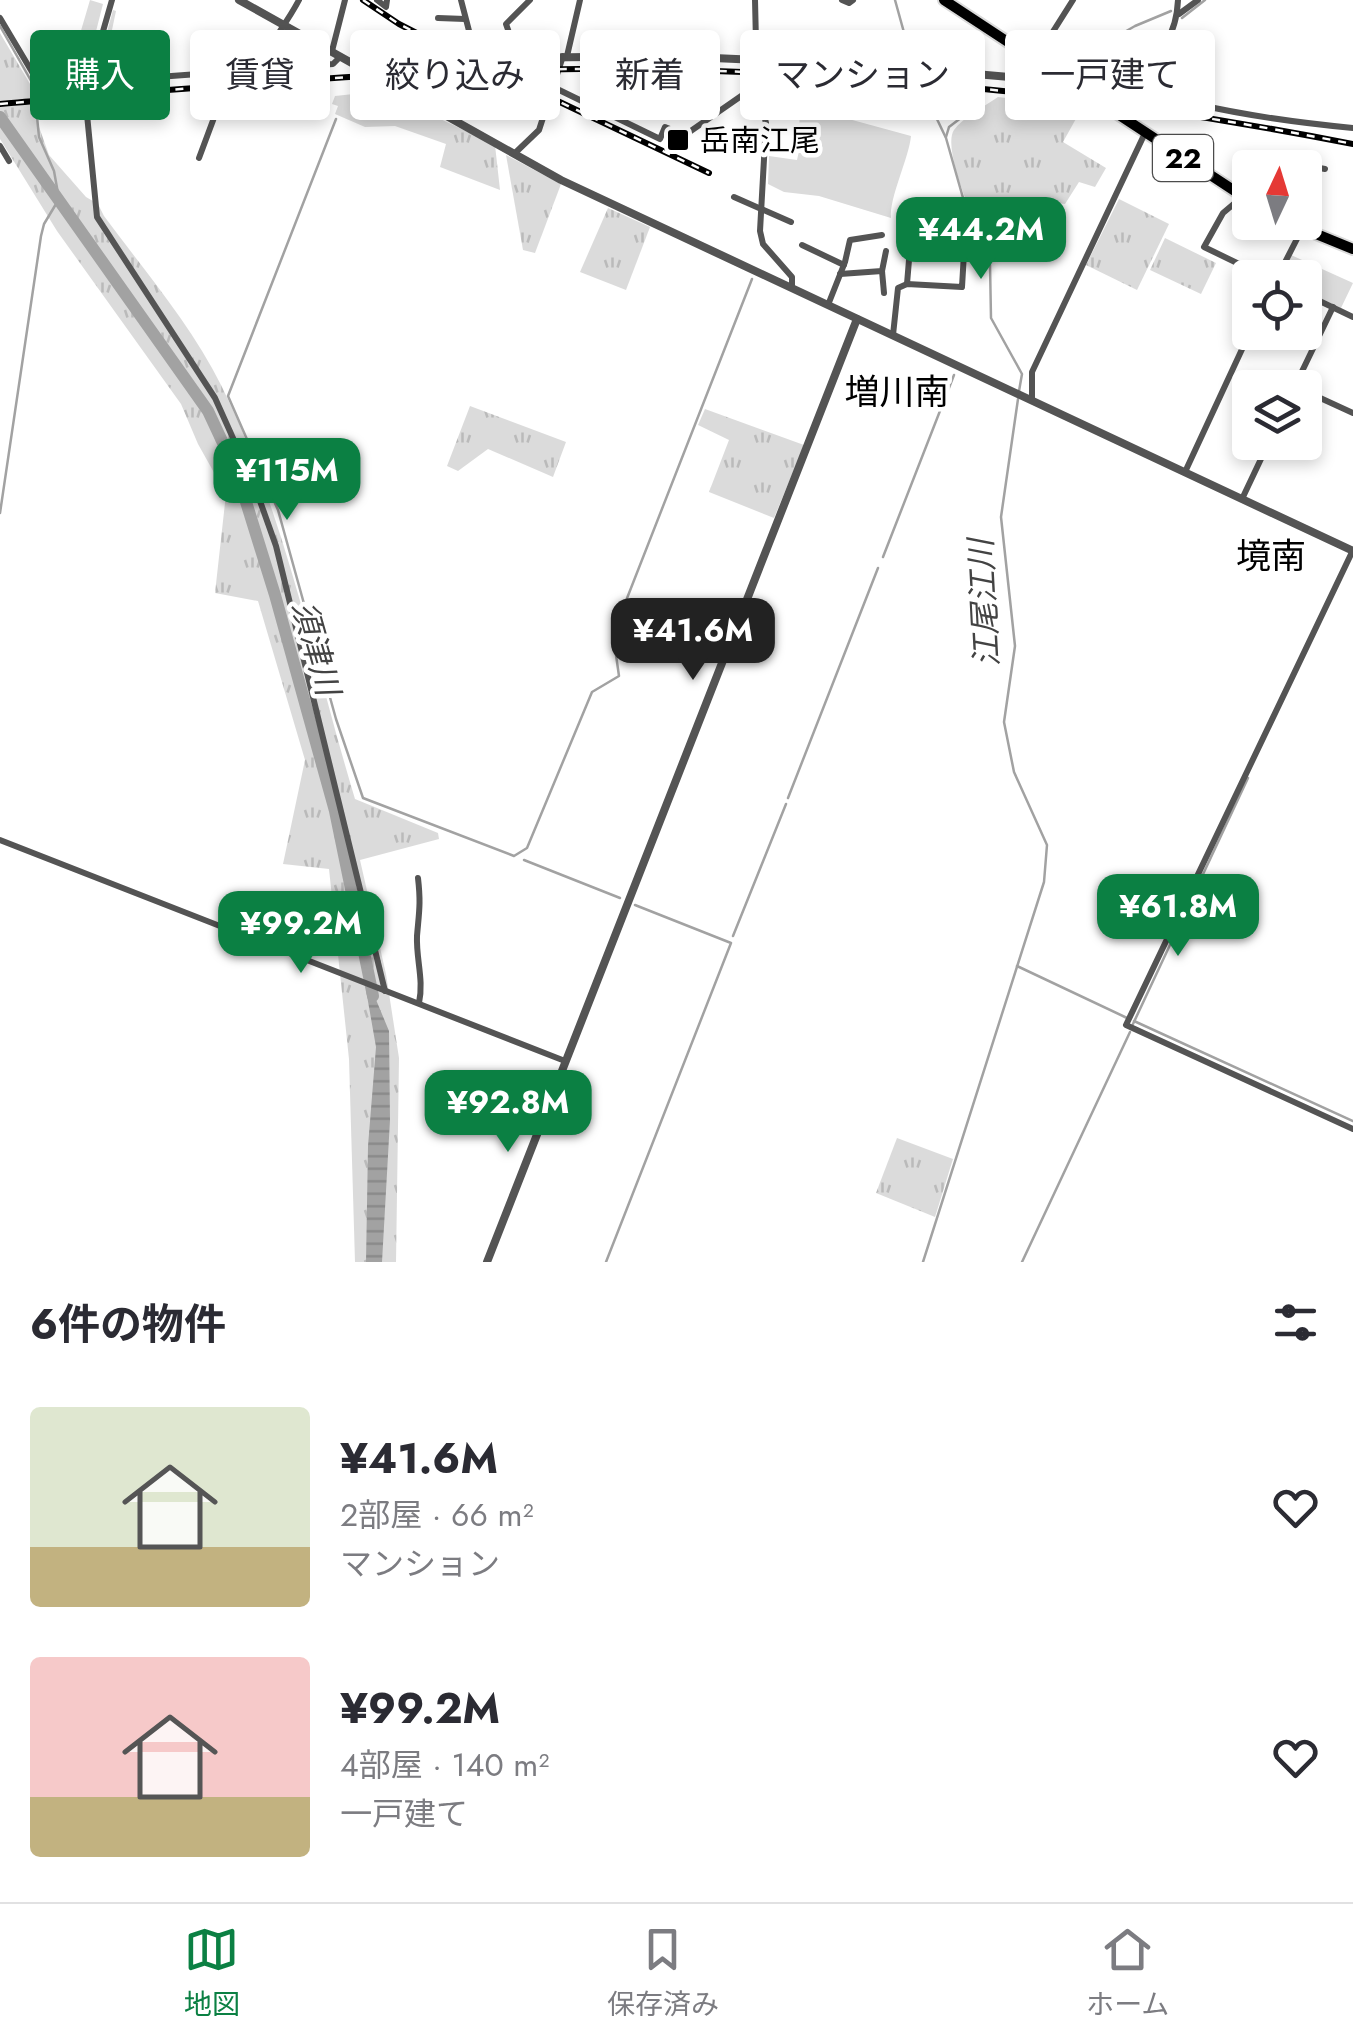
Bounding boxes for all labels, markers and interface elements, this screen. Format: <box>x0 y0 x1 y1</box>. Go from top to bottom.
chip: 購入 <box>30 30 170 120</box>
chip: 賃貸 <box>190 30 330 120</box>
chip: 絞り込み <box>350 30 560 120</box>
chip: 新着 <box>580 30 720 120</box>
chip: マンション <box>740 30 985 120</box>
chip: 一戸建て <box>1005 30 1215 120</box>
place label: 岳南江尾 <box>700 119 820 162</box>
marker: 岳南江尾 <box>665 127 691 153</box>
road number: 22 <box>1153 135 1213 181</box>
north arrow <box>1232 150 1322 240</box>
map controls <box>1232 150 1322 460</box>
pin: ¥44.2M <box>900 197 1062 282</box>
text: ¥44.2M <box>918 206 1044 252</box>
button: locate <box>1232 260 1322 350</box>
district label: 増川南 <box>844 367 950 417</box>
button: layers <box>1232 370 1322 460</box>
pin: ¥115M <box>217 438 357 523</box>
text: ¥115M <box>235 447 339 493</box>
district label: 境南 <box>1236 531 1306 581</box>
water label: 江尾江川 <box>958 535 1010 668</box>
water label: 須津川 <box>281 596 352 703</box>
pin: ¥41.6M <box>612 598 774 683</box>
text: ¥41.6M <box>633 607 753 653</box>
pin: ¥61.8M <box>1097 874 1259 959</box>
text: ¥61.8M <box>1119 883 1237 929</box>
pin: ¥99.2M <box>220 891 382 976</box>
text: ¥99.2M <box>240 900 362 946</box>
pin: ¥92.8M <box>427 1070 589 1155</box>
text: ¥92.8M <box>447 1079 569 1125</box>
text: 6件の物件 <box>30 1294 226 1355</box>
icon: filters <box>1268 1295 1323 1350</box>
text: ¥41.6M <box>340 1428 498 1489</box>
icon: home <box>110 1447 230 1567</box>
icon: heart <box>1268 1480 1323 1535</box>
text: 2部屋 · 66 m² <box>340 1492 534 1538</box>
text: マンション <box>340 1541 500 1587</box>
text: ¥99.2M <box>340 1678 500 1739</box>
icon: home <box>110 1697 230 1817</box>
icon: heart <box>1268 1730 1323 1785</box>
text: 4部屋 · 140 m² <box>340 1742 549 1788</box>
text: 一戸建て <box>340 1791 468 1837</box>
tab: 地図 <box>184 1922 240 2025</box>
tab: 保存済み <box>607 1922 719 2025</box>
tab: ホーム <box>1086 1922 1169 2025</box>

